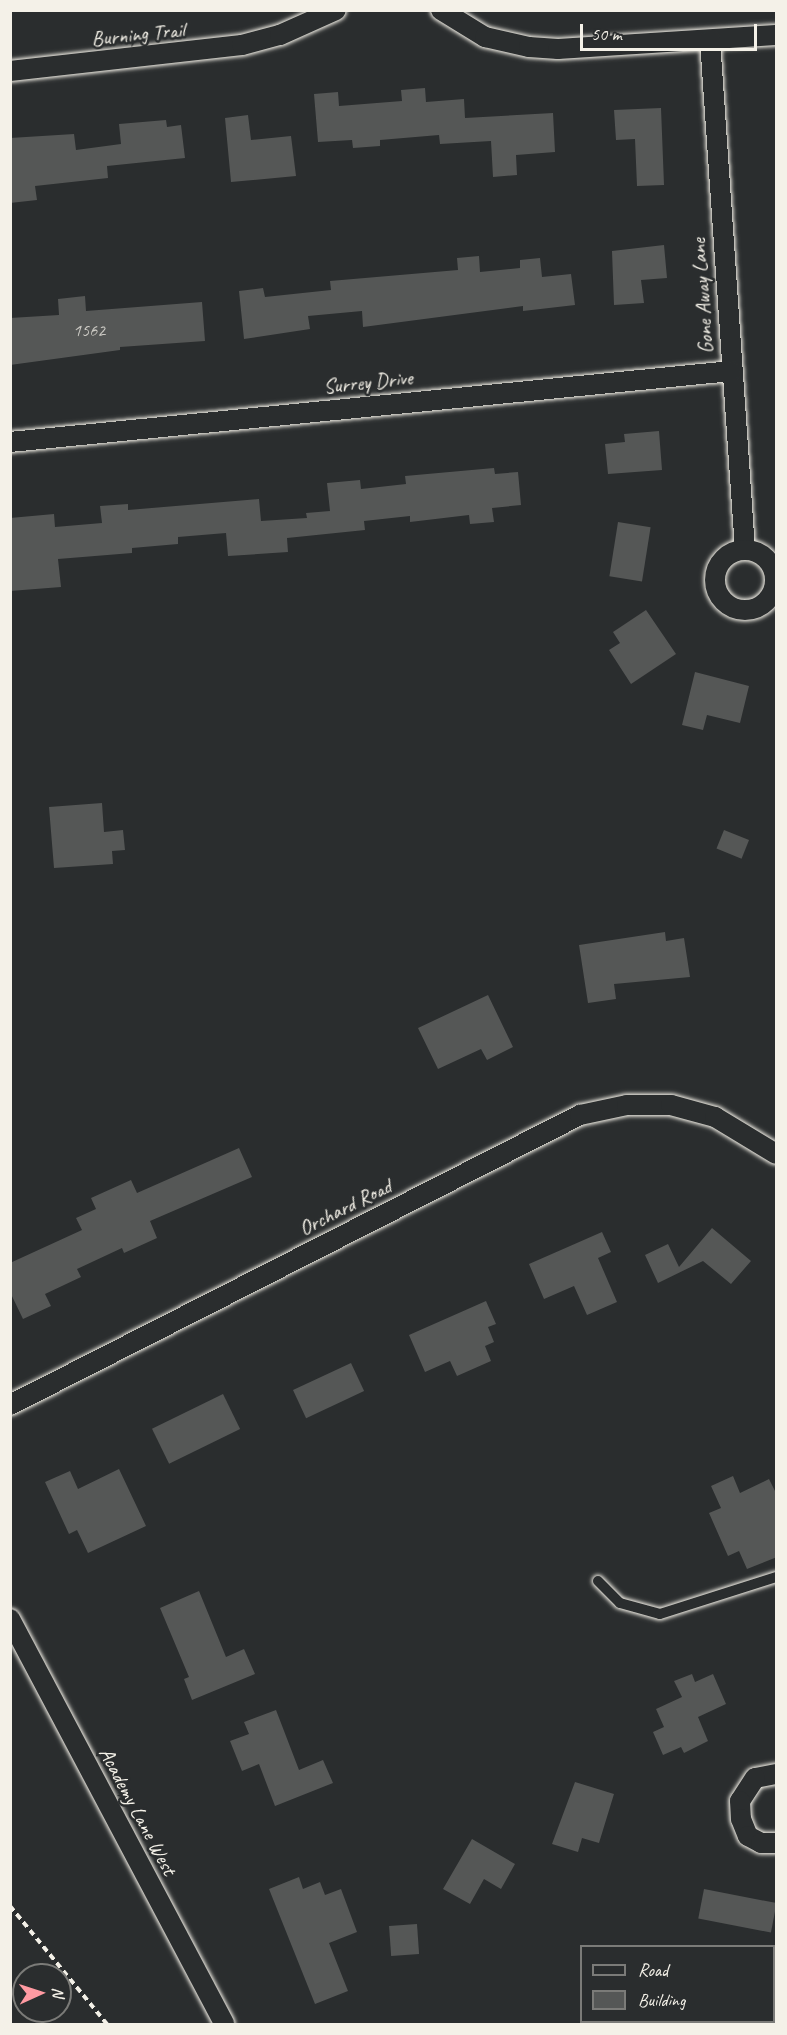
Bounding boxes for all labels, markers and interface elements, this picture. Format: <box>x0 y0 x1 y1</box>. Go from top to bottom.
scale bar <box>583 12 760 50</box>
street label: Burning Trail <box>90 17 186 51</box>
text: 50 m <box>591 23 622 45</box>
street label: Gone Away Lane <box>685 237 719 355</box>
house number: 1562 <box>73 319 105 341</box>
street label: Surrey Drive <box>322 365 414 399</box>
street label: Orchard Road <box>295 1173 395 1241</box>
street label: Academy Lane West <box>94 1742 182 1880</box>
legend <box>580 1945 775 2023</box>
text: Road <box>638 1959 668 1981</box>
north arrow <box>12 1963 72 2023</box>
text: N <box>48 1987 68 1998</box>
text: Building <box>638 1989 685 2011</box>

